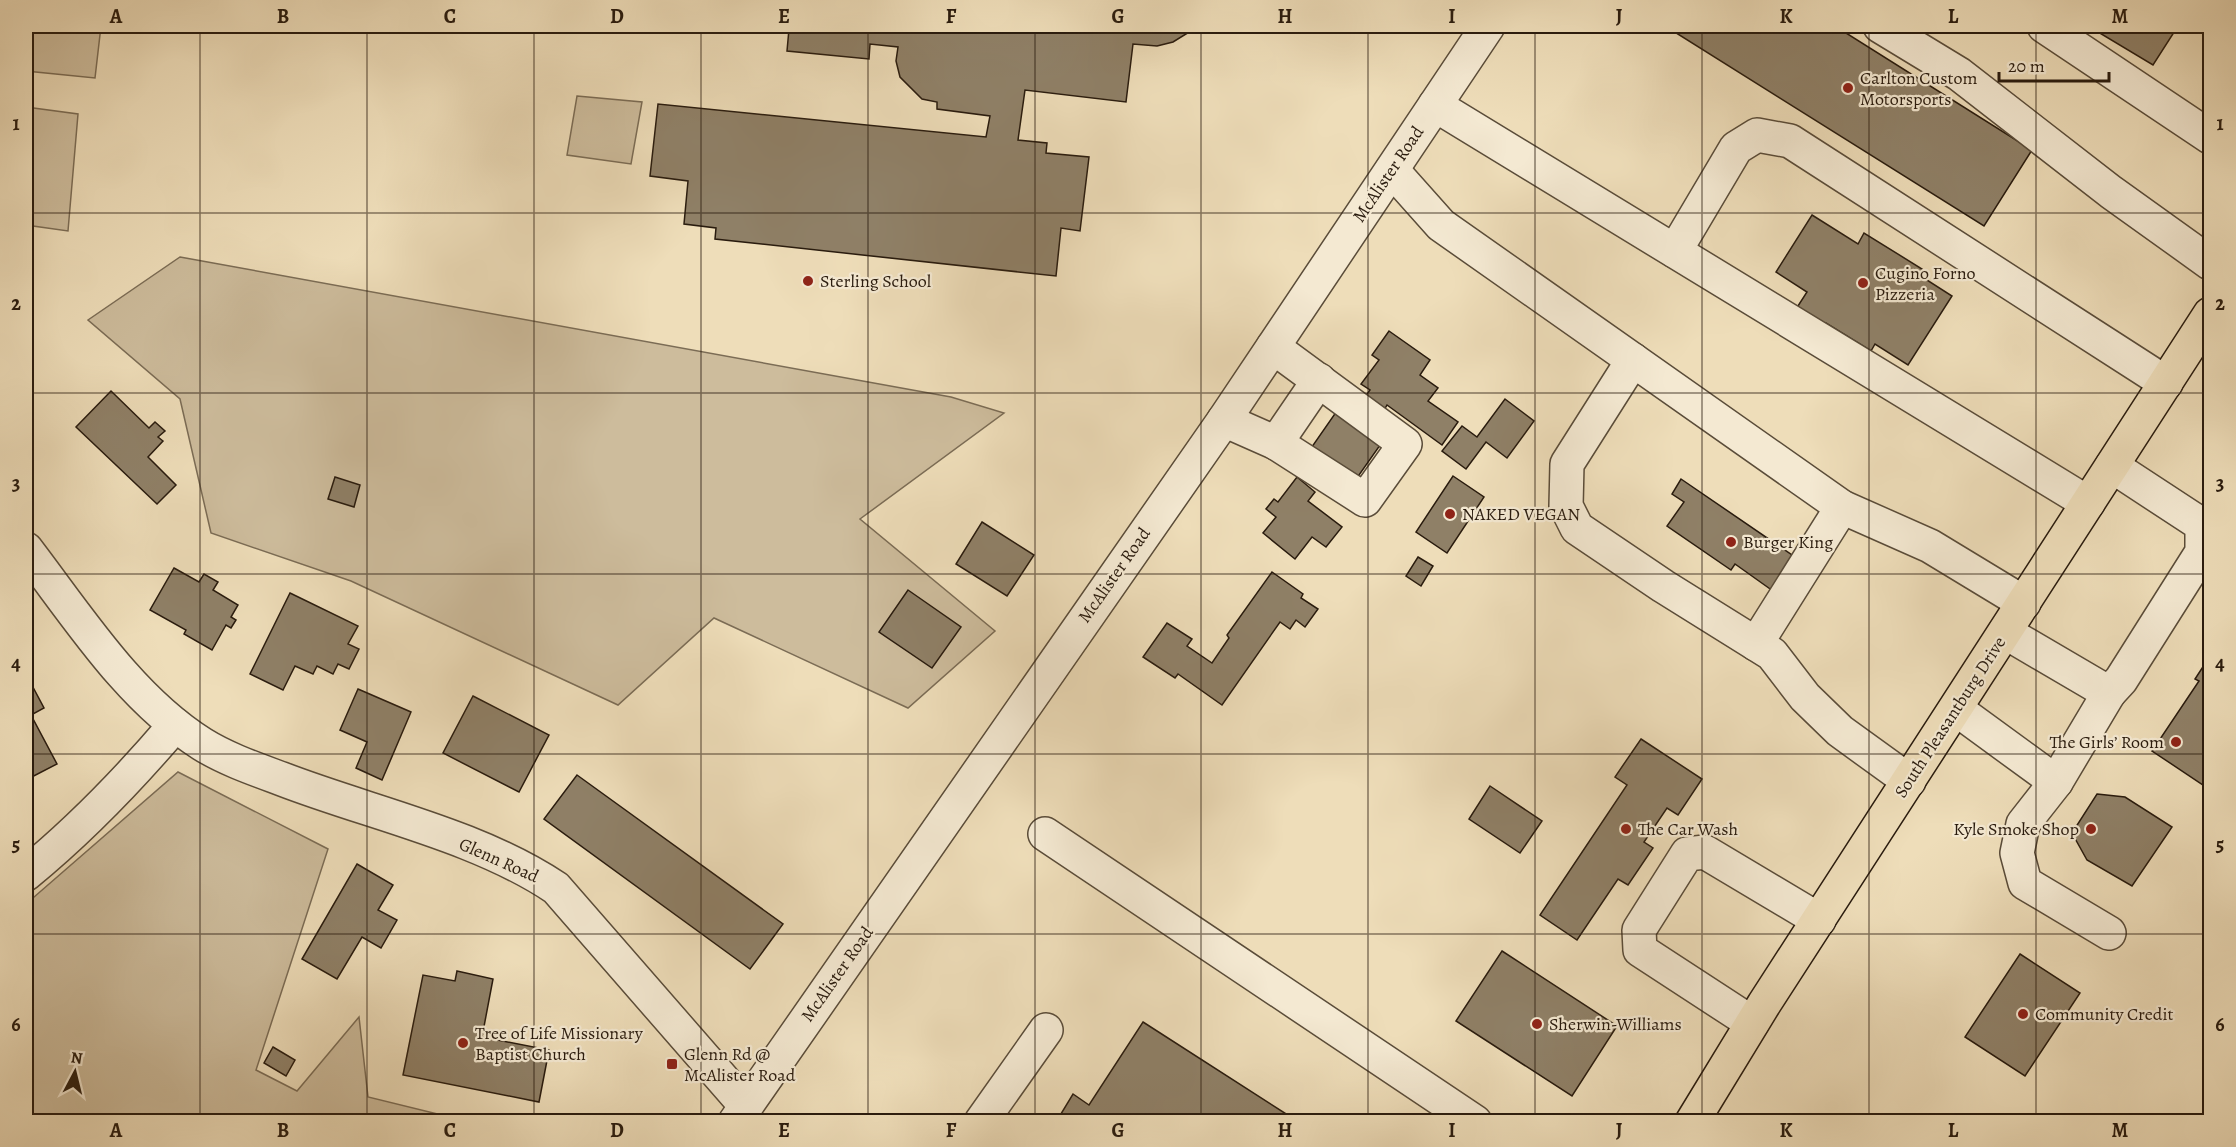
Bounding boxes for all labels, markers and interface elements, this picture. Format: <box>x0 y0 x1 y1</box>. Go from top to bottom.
text: A <box>109 3 123 30</box>
text: B <box>277 3 289 30</box>
text: C <box>444 3 456 30</box>
text: D <box>610 3 624 30</box>
text: E <box>778 3 790 30</box>
text: F <box>946 3 957 30</box>
text: G <box>1111 3 1125 30</box>
text: H <box>1278 3 1293 30</box>
text: I <box>1448 3 1456 30</box>
text: J <box>1616 3 1623 30</box>
text: K <box>1779 3 1793 30</box>
text: L <box>1948 3 1959 30</box>
text: M <box>2112 3 2129 30</box>
scale bar <box>1999 45 2108 83</box>
text: 20 m <box>2008 54 2045 78</box>
place label: Carlton Custom Motorsports <box>1860 66 1977 111</box>
marker: Carlton Custom Motorsports <box>1841 81 1855 95</box>
text: 1 <box>12 110 20 137</box>
text: 1 <box>2216 110 2224 137</box>
street label: McAlister Road <box>1347 121 1429 227</box>
place label: Cugino Forno Pizzeria <box>1875 261 1976 306</box>
place label: Sterling School <box>820 269 932 293</box>
marker: Sterling School <box>801 274 815 288</box>
marker: Cugino Forno Pizzeria <box>1856 276 1870 290</box>
text: 2 <box>11 290 21 317</box>
text: 2 <box>2215 290 2225 317</box>
text: 3 <box>12 470 20 497</box>
text: 3 <box>2216 470 2224 497</box>
place label: NAKED VEGAN <box>1462 502 1580 526</box>
marker: NAKED VEGAN <box>1443 507 1457 521</box>
street label: McAlister Road <box>1072 522 1156 627</box>
place label: Burger King <box>1743 530 1833 554</box>
marker: Burger King <box>1724 535 1738 549</box>
street label: South Pleasantburg Drive <box>1889 632 2011 802</box>
text: 4 <box>11 650 21 677</box>
text: 4 <box>2215 650 2225 677</box>
place label: The Girls’ Room <box>2050 730 2164 754</box>
marker: The Girls’ Room <box>2169 735 2183 749</box>
place label: The Car Wash <box>1638 817 1739 841</box>
place label: Kyle Smoke Shop <box>1953 817 2079 841</box>
marker: The Car Wash <box>1619 822 1633 836</box>
marker: Kyle Smoke Shop <box>2084 822 2098 836</box>
text: 5 <box>12 831 20 858</box>
text: 5 <box>2216 831 2224 858</box>
street label: Glenn Road <box>455 832 543 888</box>
street label: McAlister Road <box>795 921 879 1026</box>
place label: Community Credit <box>2035 1002 2173 1026</box>
marker: Community Credit <box>2016 1007 2030 1021</box>
text: 6 <box>11 1011 21 1038</box>
text: 6 <box>2215 1011 2225 1038</box>
place label: Sherwin-Williams <box>1549 1012 1682 1036</box>
marker: Sherwin-Williams <box>1530 1017 1544 1031</box>
place label: Tree of Life Missionary Baptist Church <box>475 1021 644 1066</box>
marker: Tree of Life Missionary Baptist Church <box>456 1036 470 1050</box>
north arrow <box>45 1042 105 1102</box>
place label: Glenn Rd @ McAlister Road <box>684 1042 796 1087</box>
text: N <box>70 1046 84 1070</box>
marker: Glenn Rd @ McAlister Road <box>665 1057 679 1071</box>
text: A <box>109 1117 123 1144</box>
text: B <box>277 1117 289 1144</box>
text: C <box>444 1117 456 1144</box>
text: D <box>610 1117 624 1144</box>
text: E <box>778 1117 790 1144</box>
text: F <box>946 1117 957 1144</box>
text: G <box>1111 1117 1125 1144</box>
text: H <box>1278 1117 1293 1144</box>
text: I <box>1448 1117 1456 1144</box>
text: J <box>1616 1117 1623 1144</box>
text: K <box>1779 1117 1793 1144</box>
text: L <box>1948 1117 1959 1144</box>
text: M <box>2112 1117 2129 1144</box>

